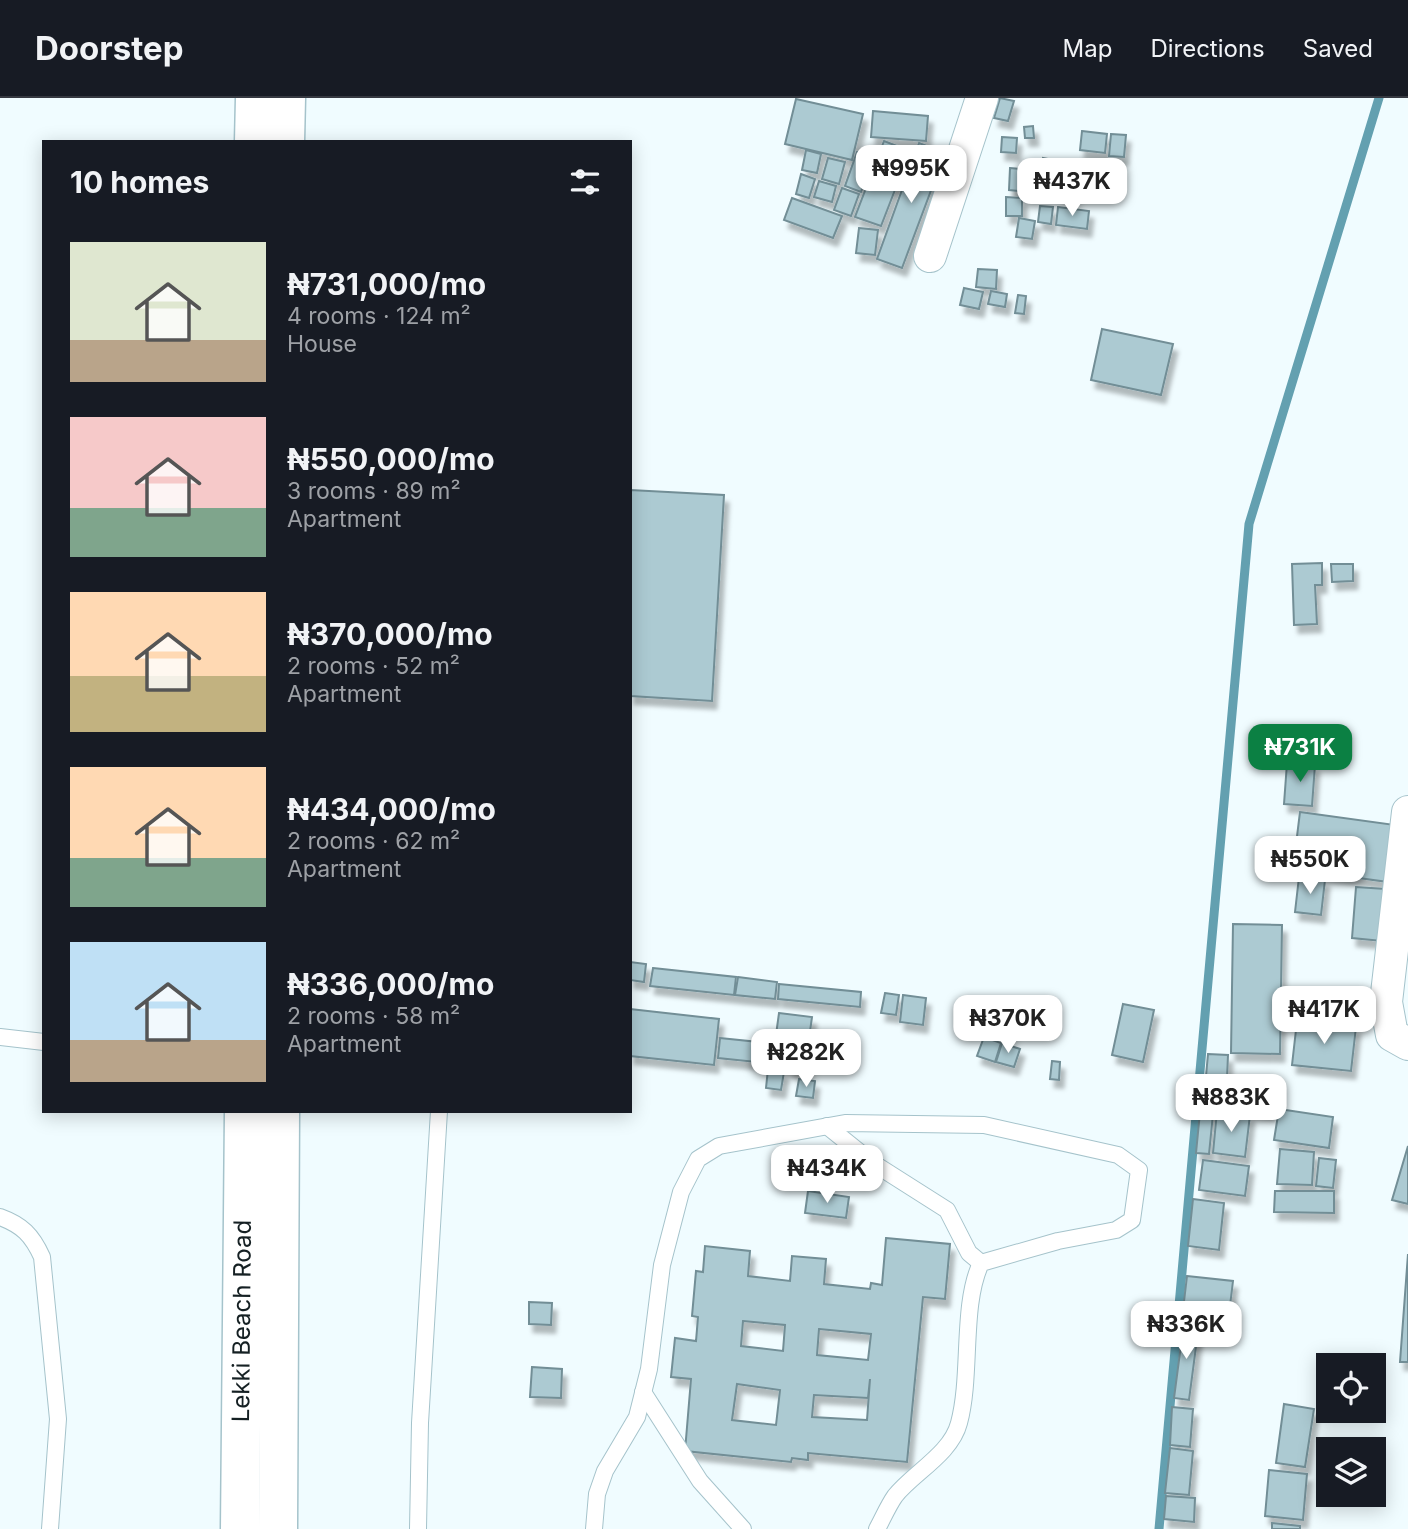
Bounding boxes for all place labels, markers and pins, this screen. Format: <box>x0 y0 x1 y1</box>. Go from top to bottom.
pin: ₦995K <box>862 146 960 205</box>
pin: ₦437K <box>1023 158 1121 218</box>
pin: ₦731K <box>1251 724 1349 784</box>
pin: ₦550K <box>1261 836 1359 896</box>
pin: ₦417K <box>1275 986 1373 1046</box>
pin: ₦370K <box>959 996 1057 1055</box>
pin: ₦282K <box>757 1030 855 1089</box>
pin: ₦883K <box>1182 1074 1280 1134</box>
pin: ₦434K <box>778 1146 876 1205</box>
pin: ₦336K <box>1137 1302 1235 1361</box>

